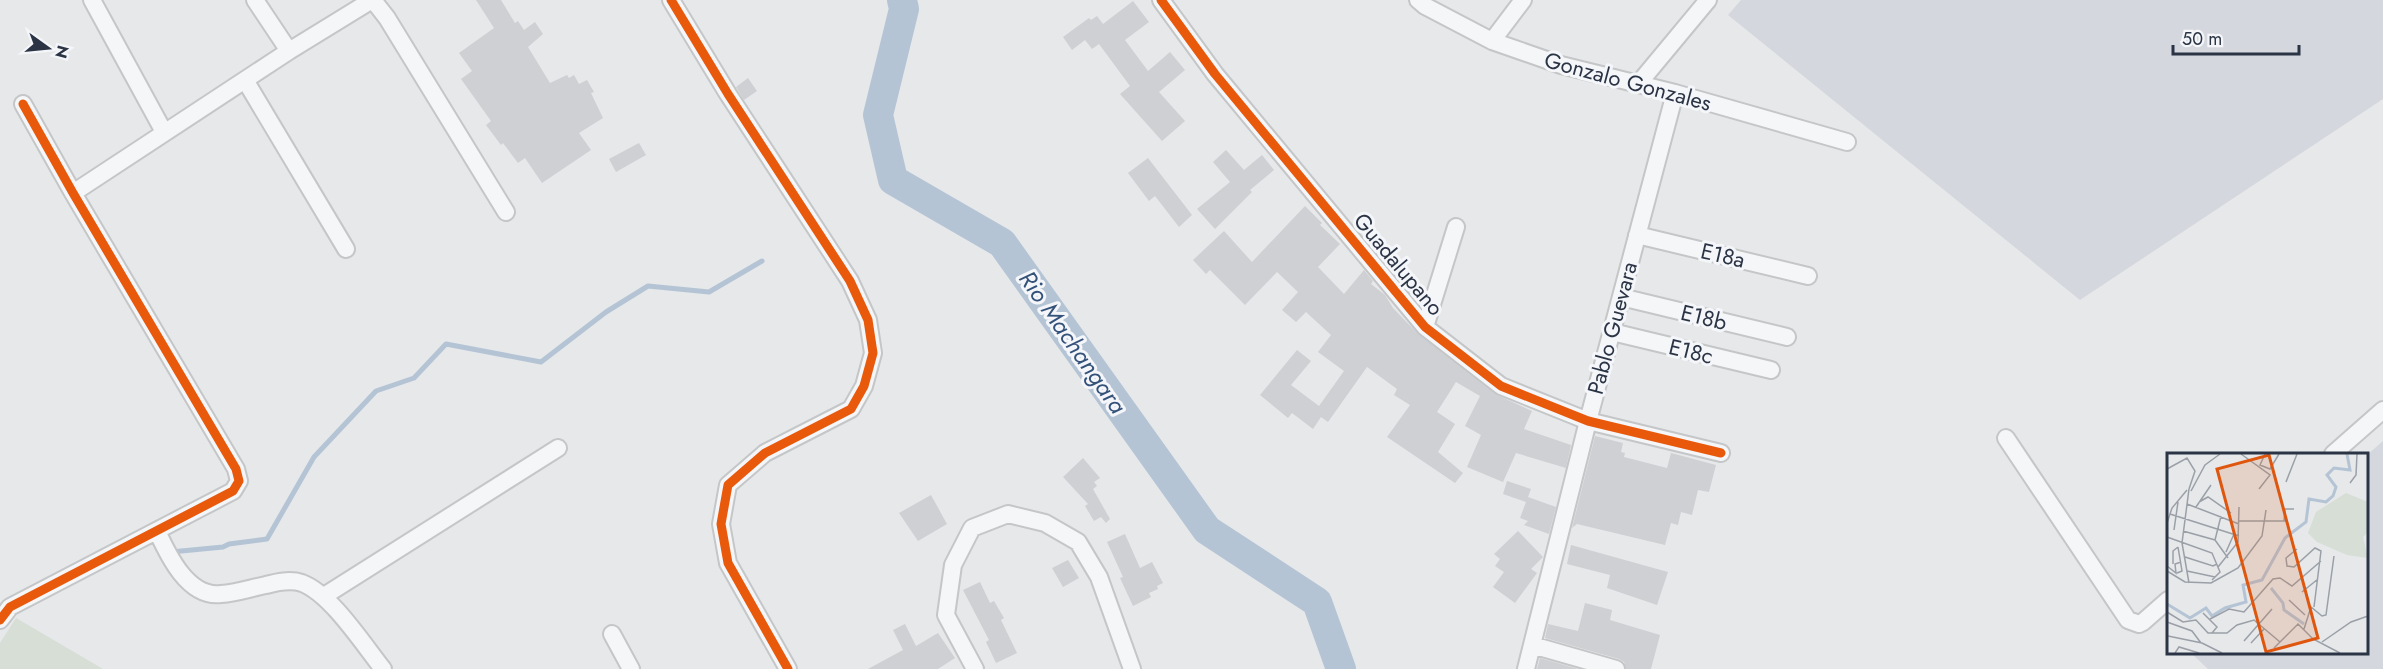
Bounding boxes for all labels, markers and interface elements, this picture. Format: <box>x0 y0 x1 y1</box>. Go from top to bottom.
north arrow <box>18 18 78 78</box>
scale bar <box>2173 18 2299 56</box>
text: 50 m <box>2182 26 2222 52</box>
text: N <box>49 43 75 61</box>
street label: Gonzalo Gonzales <box>1541 43 1715 119</box>
street label: Guadalupano <box>1346 206 1452 322</box>
street label: E18a <box>1698 234 1748 276</box>
street label: Pablo Guevara <box>1579 258 1645 398</box>
water label: Rio Machangara <box>1011 263 1135 421</box>
street label: E18b <box>1678 296 1730 338</box>
street label: E18c <box>1666 330 1716 372</box>
inset map <box>2167 453 2368 654</box>

